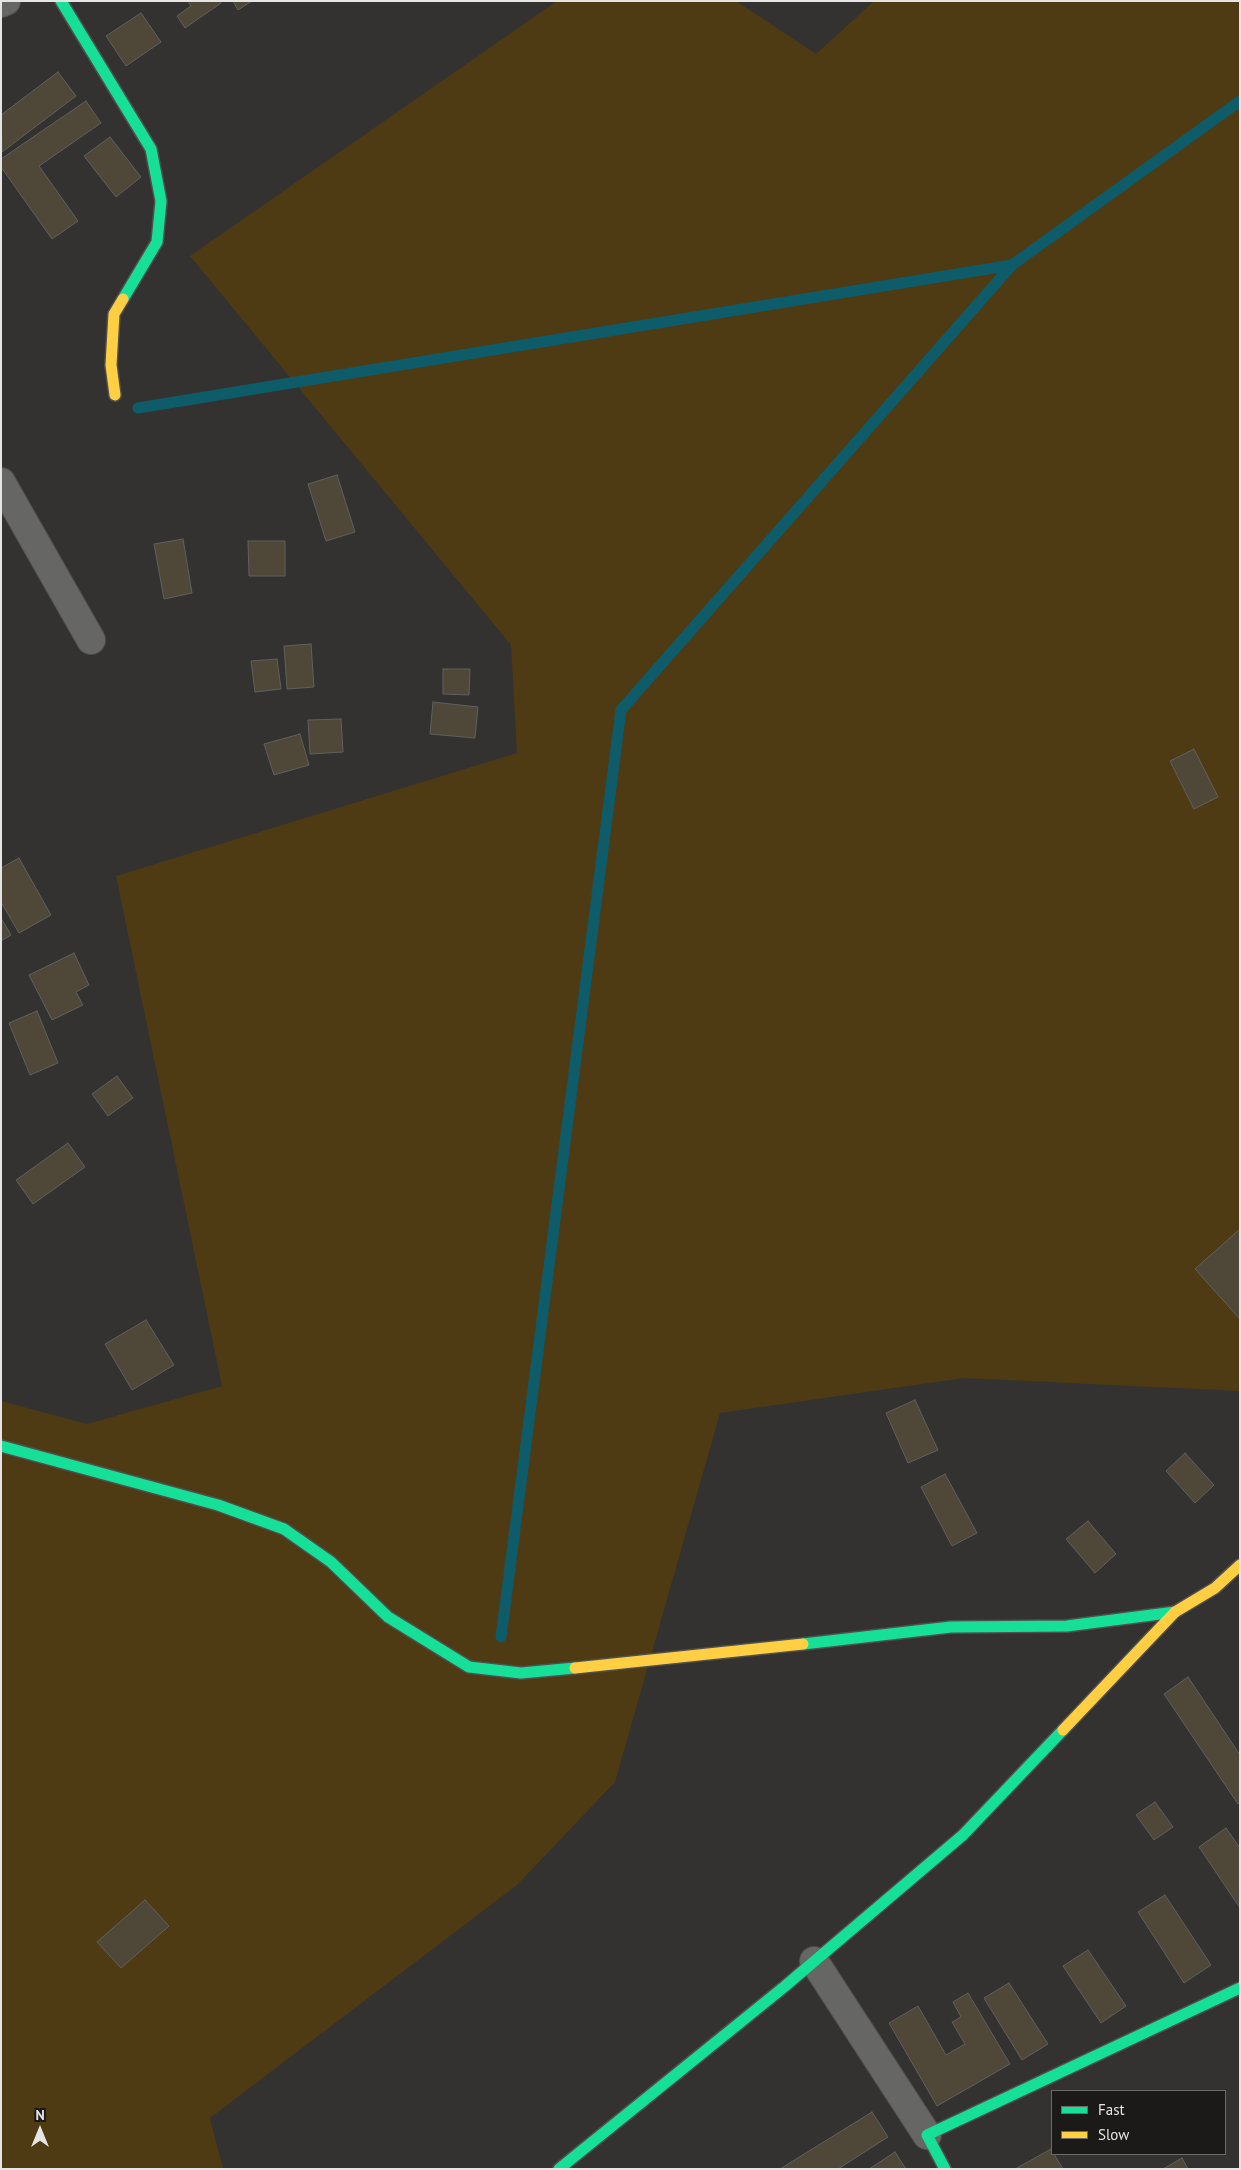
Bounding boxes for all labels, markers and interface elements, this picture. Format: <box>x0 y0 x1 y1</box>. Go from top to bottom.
legend <box>1051 2090 1226 2155</box>
text: Fast <box>1098 2100 1125 2119</box>
north arrow <box>15 2105 65 2155</box>
text: N <box>35 2106 45 2124</box>
text: Slow <box>1098 2125 1129 2144</box>

